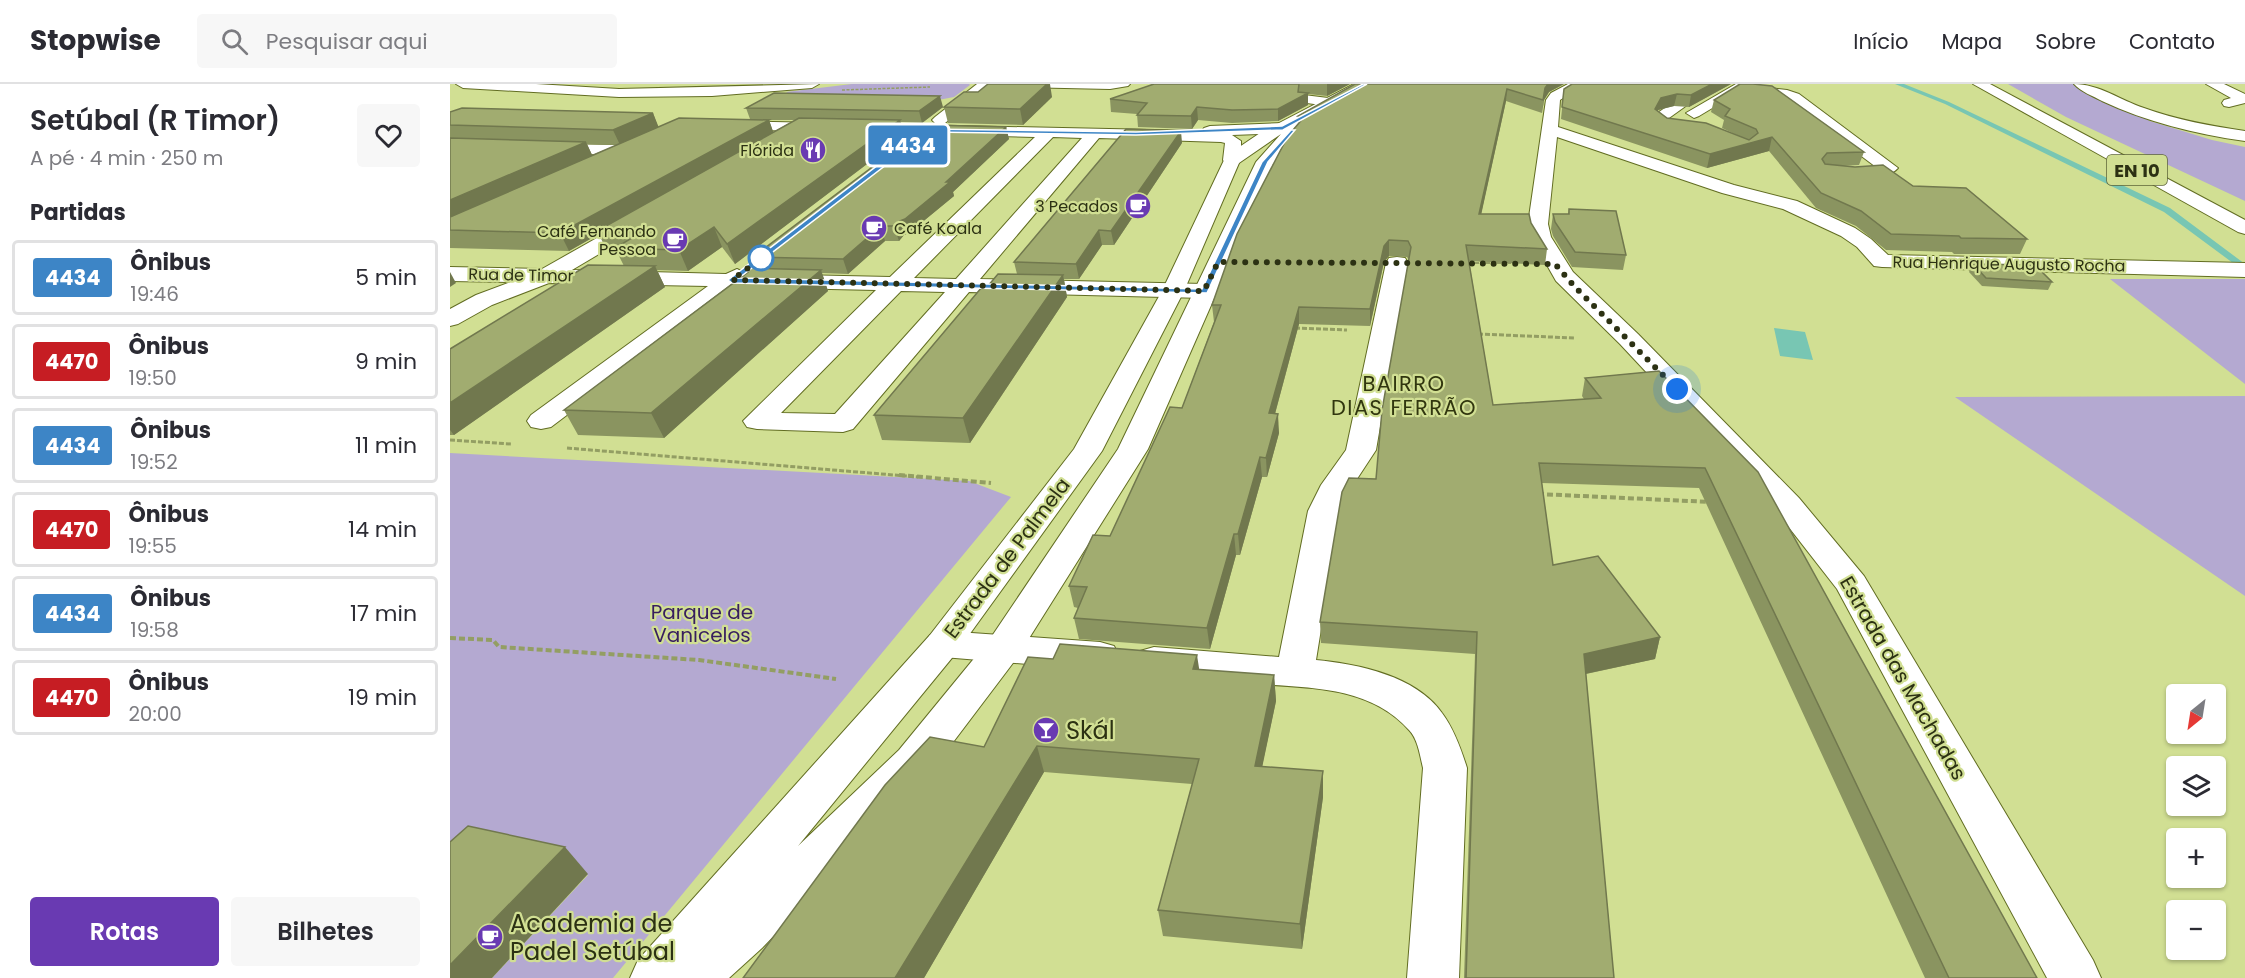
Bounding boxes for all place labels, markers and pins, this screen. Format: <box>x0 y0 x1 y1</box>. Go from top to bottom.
restaurant icon: Flórida <box>798 135 828 165</box>
place label: Flórida <box>740 139 794 162</box>
cafe icon: 3 Pecados <box>1123 191 1153 221</box>
place label: 3 Pecados <box>1035 195 1118 218</box>
cafe icon: Café Koala <box>859 213 889 243</box>
place label: Café Koala <box>894 217 982 240</box>
place label: Café Fernando Pessoa <box>537 220 656 261</box>
cafe icon: Café Fernando Pessoa <box>660 225 690 255</box>
unlabelled marker <box>748 245 774 271</box>
place label: Skál <box>1066 714 1115 747</box>
bar icon: Skál <box>1031 715 1061 745</box>
place label: Academia de Padel Setúbal <box>510 907 675 968</box>
cafe icon: Academia de Padel Setúbal <box>475 922 505 952</box>

